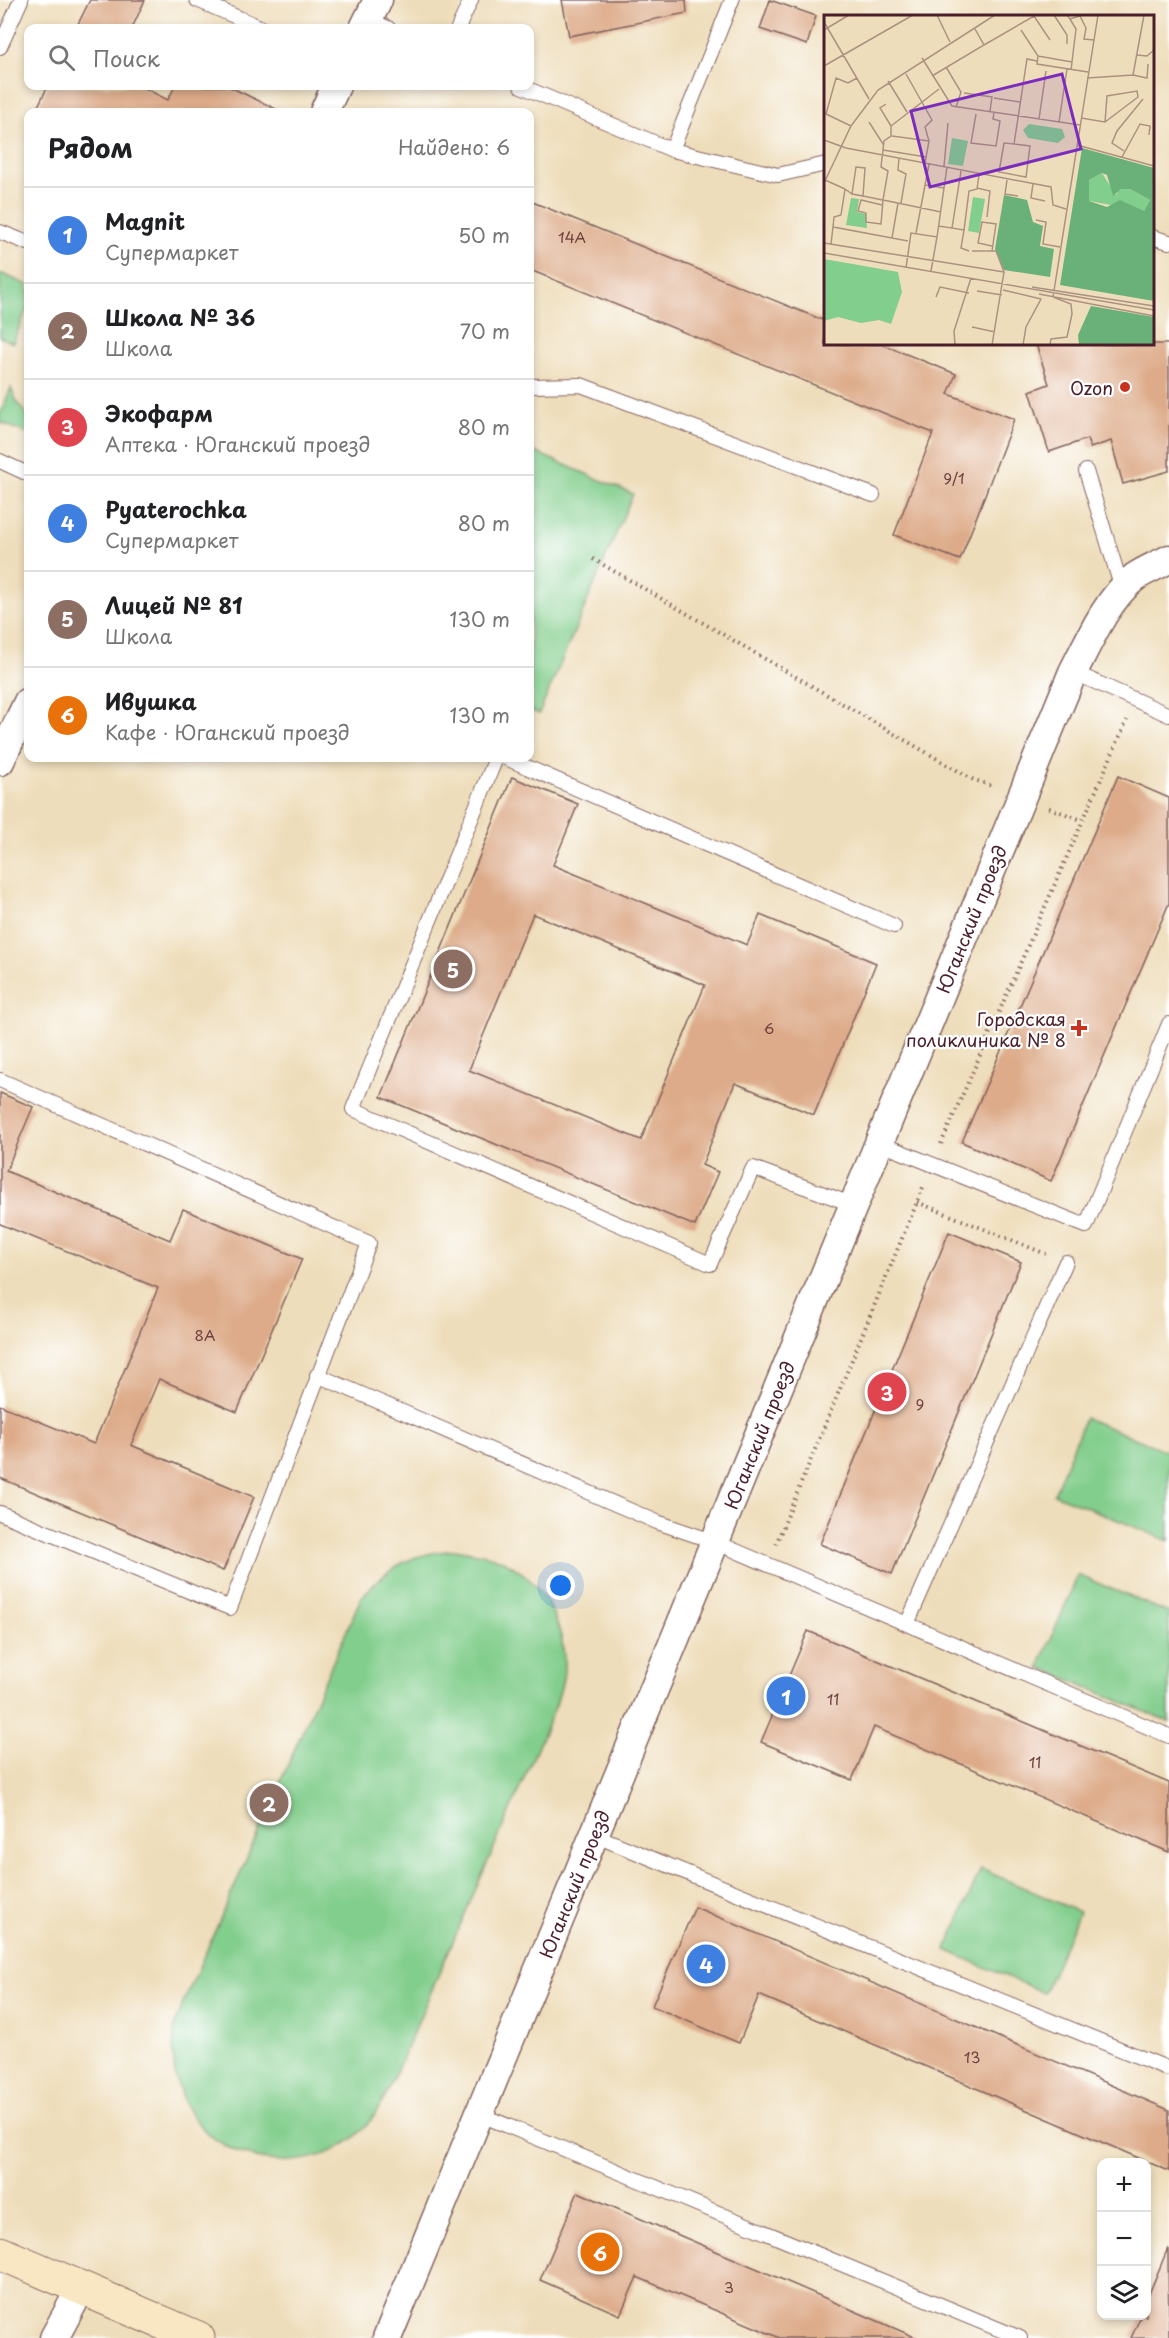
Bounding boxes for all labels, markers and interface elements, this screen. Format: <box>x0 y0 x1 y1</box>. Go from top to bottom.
inset map <box>824 15 1154 345</box>
search box <box>24 24 534 90</box>
icon: search <box>45 41 78 74</box>
text: Поиск <box>93 41 160 74</box>
text: Рядом <box>48 128 133 167</box>
text: Найдено: 6 <box>398 132 510 162</box>
text: Magnit <box>105 204 185 237</box>
text: 1 <box>63 220 72 250</box>
text: 50 m <box>458 220 510 250</box>
house number: 14А <box>558 225 586 248</box>
text: Супермаркет <box>105 237 238 267</box>
text: Школа № 36 <box>105 300 255 333</box>
text: 2 <box>60 316 75 346</box>
text: 70 m <box>460 316 510 346</box>
text: Школа <box>105 333 172 363</box>
place label: Ozon <box>1070 374 1113 401</box>
marker: Ozon <box>1118 380 1132 394</box>
text: Экофарм <box>105 396 213 429</box>
text: 3 <box>61 412 74 442</box>
text: 80 m <box>458 412 510 442</box>
text: Аптека · Юганский проезд <box>105 429 370 459</box>
house number: 9/1 <box>943 466 965 489</box>
text: Pyaterochka <box>105 492 247 525</box>
text: 4 <box>61 508 74 538</box>
text: 80 m <box>458 508 510 538</box>
text: Супермаркет <box>105 525 238 555</box>
text: Лицей № 81 <box>105 588 242 621</box>
text: 5 <box>61 604 74 634</box>
text: 130 m <box>450 604 510 634</box>
text: Школа <box>105 621 172 651</box>
text: Ивушка <box>105 684 197 717</box>
text: 6 <box>60 700 75 730</box>
text: 130 m <box>450 700 510 730</box>
text: Кафе · Юганский проезд <box>105 717 350 747</box>
street label: Юганский проезд <box>929 841 1013 997</box>
pin: 5 <box>434 946 472 992</box>
place label: Городская поликлиника № 8 <box>906 1005 1066 1053</box>
house number: 6 <box>764 1016 774 1039</box>
marker: Городская поликлиника № 8 <box>1070 1019 1088 1037</box>
house number: 8А <box>195 1323 215 1346</box>
street label: Юганский проезд <box>717 1357 801 1513</box>
pin: 3 <box>868 1370 906 1414</box>
house number: 9 <box>916 1392 924 1415</box>
your location <box>546 1571 575 1600</box>
pin: 1 <box>766 1674 806 1718</box>
house number: 11 <box>827 1687 839 1710</box>
house number: 11 <box>1029 1750 1041 1773</box>
pin: 2 <box>250 1780 288 1826</box>
street label: Юганский проезд <box>532 1806 616 1962</box>
pin: 4 <box>686 1942 726 1986</box>
house number: 13 <box>964 2045 980 2068</box>
map controls <box>1097 2158 1151 2320</box>
button: + <box>1097 2158 1151 2212</box>
button: − <box>1097 2212 1151 2266</box>
pin: 6 <box>580 2230 620 2274</box>
button: layers <box>1097 2266 1151 2320</box>
house number: 3 <box>724 2275 734 2298</box>

